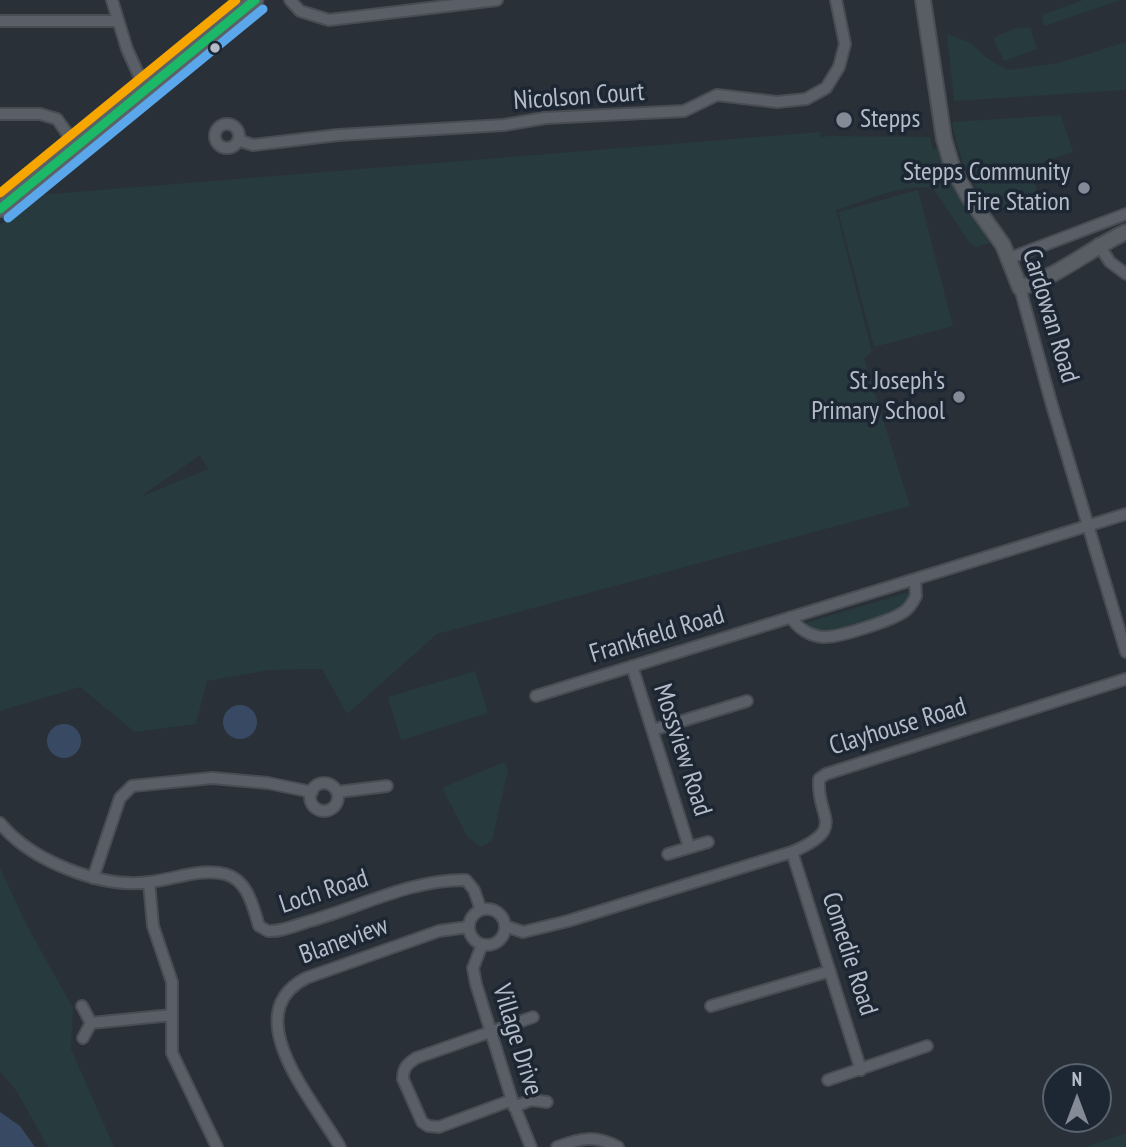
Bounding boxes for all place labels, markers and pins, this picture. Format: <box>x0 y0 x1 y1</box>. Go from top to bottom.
unlabelled marker <box>208 41 222 55</box>
place label: Stepps <box>860 104 920 136</box>
marker: Stepps <box>834 110 854 130</box>
place label: Stepps Community Fire Station <box>903 157 1070 218</box>
marker: Stepps Community Fire Station <box>1076 180 1092 196</box>
place label: St Joseph's Primary School <box>811 366 945 428</box>
marker: St Joseph's Primary School <box>951 389 967 405</box>

